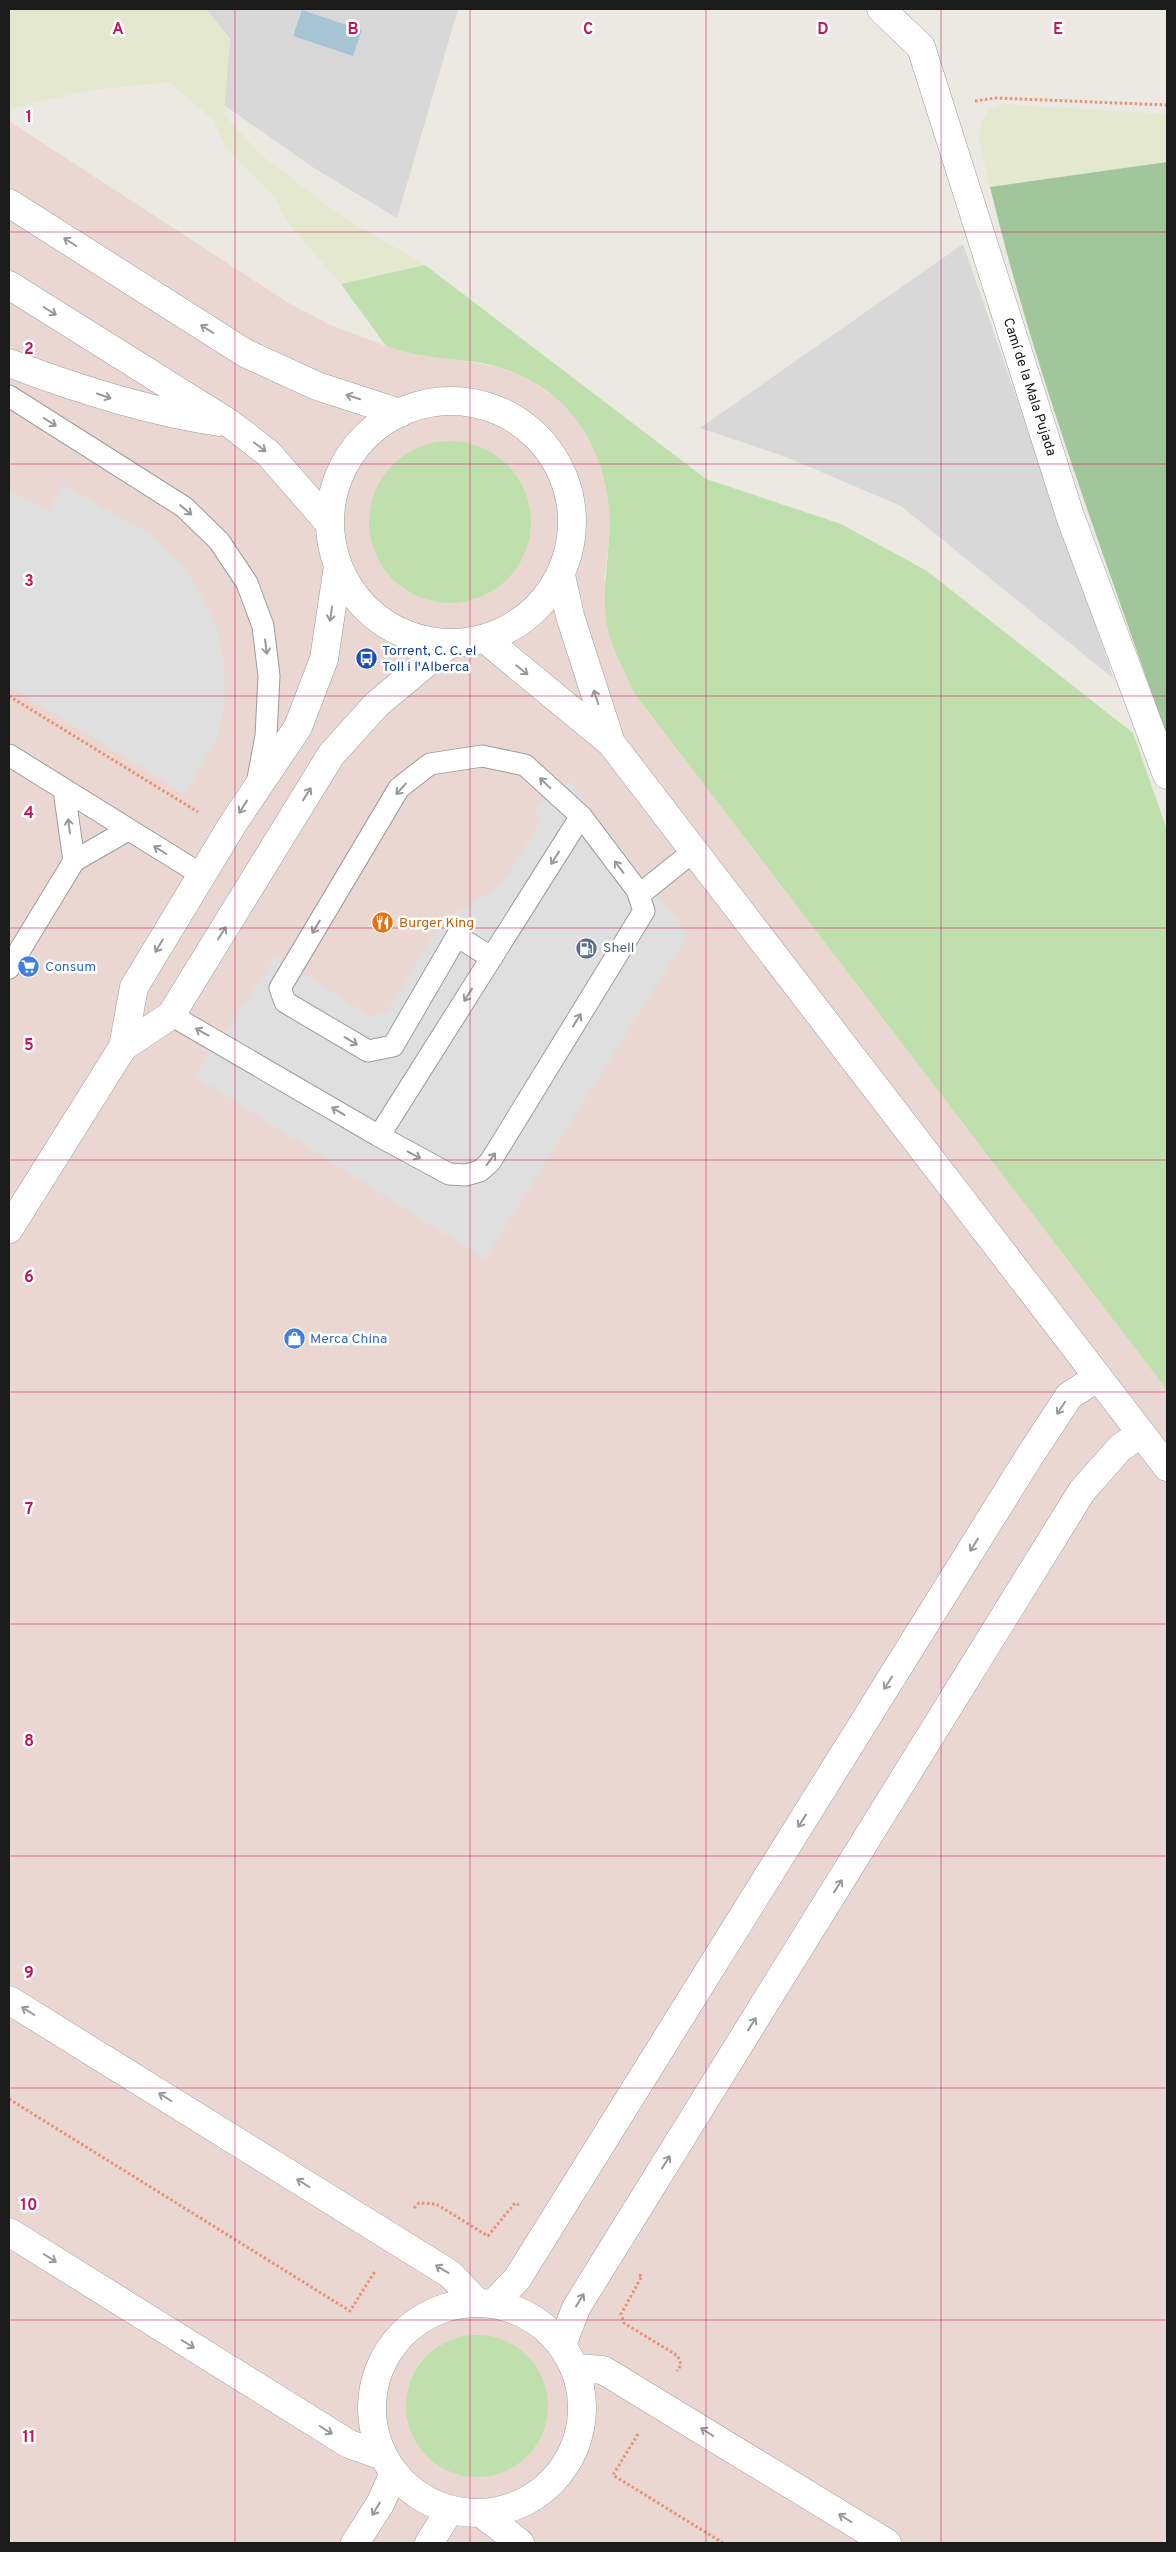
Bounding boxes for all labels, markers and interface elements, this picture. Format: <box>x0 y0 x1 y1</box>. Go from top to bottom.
text: A <box>112 20 124 40</box>
text: B <box>347 20 359 40</box>
text: C <box>583 20 593 40</box>
text: D <box>817 20 829 40</box>
text: E <box>1053 20 1063 40</box>
text: 1 <box>26 108 32 128</box>
one-way arrow <box>63 236 77 246</box>
one-way arrow <box>43 306 57 317</box>
street label: Camí de la Mala Pujada <box>999 316 1059 458</box>
one-way arrow <box>200 323 214 334</box>
text: 2 <box>24 340 34 360</box>
one-way arrow <box>96 392 112 401</box>
one-way arrow <box>346 392 362 402</box>
one-way arrow <box>42 417 56 427</box>
one-way arrow <box>253 441 266 452</box>
one-way arrow <box>180 504 193 516</box>
text: 3 <box>24 572 34 592</box>
one-way arrow <box>326 606 336 622</box>
one-way arrow <box>261 638 271 654</box>
place label: Torrent, C. C. el Toll i l'Alberca <box>382 643 476 676</box>
bus stop icon: Torrent, C. C. el Toll i l'Alberca <box>354 647 378 671</box>
one-way arrow <box>515 664 528 675</box>
one-way arrow <box>591 689 601 705</box>
one-way arrow <box>539 777 552 789</box>
one-way arrow <box>395 782 406 795</box>
one-way arrow <box>302 788 312 802</box>
one-way arrow <box>238 800 249 814</box>
text: 4 <box>24 804 34 824</box>
one-way arrow <box>64 818 74 834</box>
one-way arrow <box>154 844 168 854</box>
one-way arrow <box>550 850 560 864</box>
one-way arrow <box>614 861 625 874</box>
restaurant icon: Burger King <box>371 911 395 935</box>
place label: Burger King <box>399 915 474 932</box>
one-way arrow <box>311 920 321 934</box>
one-way arrow <box>217 926 227 940</box>
fuel station icon: Shell <box>575 936 599 960</box>
one-way arrow <box>154 939 164 953</box>
place label: Shell <box>603 940 634 957</box>
supermarket icon: Consum <box>17 955 41 979</box>
place label: Consum <box>45 959 96 976</box>
one-way arrow <box>463 988 474 1002</box>
one-way arrow <box>572 1014 582 1028</box>
one-way arrow <box>195 1027 210 1036</box>
text: 5 <box>24 1036 34 1056</box>
one-way arrow <box>344 1037 358 1047</box>
one-way arrow <box>331 1106 345 1116</box>
one-way arrow <box>406 1151 421 1160</box>
one-way arrow <box>486 1152 496 1166</box>
text: 6 <box>24 1268 34 1288</box>
shop icon: Merca China <box>282 1327 306 1351</box>
place label: Merca China <box>310 1331 387 1348</box>
one-way arrow <box>1056 1401 1066 1415</box>
text: 7 <box>25 1500 33 1520</box>
one-way arrow <box>969 1538 979 1552</box>
one-way arrow <box>883 1676 893 1690</box>
text: 8 <box>24 1732 34 1752</box>
one-way arrow <box>797 1814 807 1828</box>
one-way arrow <box>833 1880 843 1894</box>
text: 9 <box>24 1964 34 1984</box>
one-way arrow <box>21 2006 35 2016</box>
one-way arrow <box>747 2018 757 2032</box>
one-way arrow <box>159 2092 173 2102</box>
one-way arrow <box>662 2156 672 2170</box>
one-way arrow <box>297 2178 311 2188</box>
text: 10 <box>21 2196 37 2216</box>
one-way arrow <box>43 2253 57 2263</box>
one-way arrow <box>435 2263 449 2273</box>
one-way arrow <box>576 2294 586 2308</box>
one-way arrow <box>181 2338 195 2349</box>
one-way arrow <box>318 2425 332 2435</box>
one-way arrow <box>700 2427 714 2437</box>
text: 11 <box>23 2428 35 2448</box>
one-way arrow <box>371 2502 381 2516</box>
one-way arrow <box>839 2512 853 2522</box>

